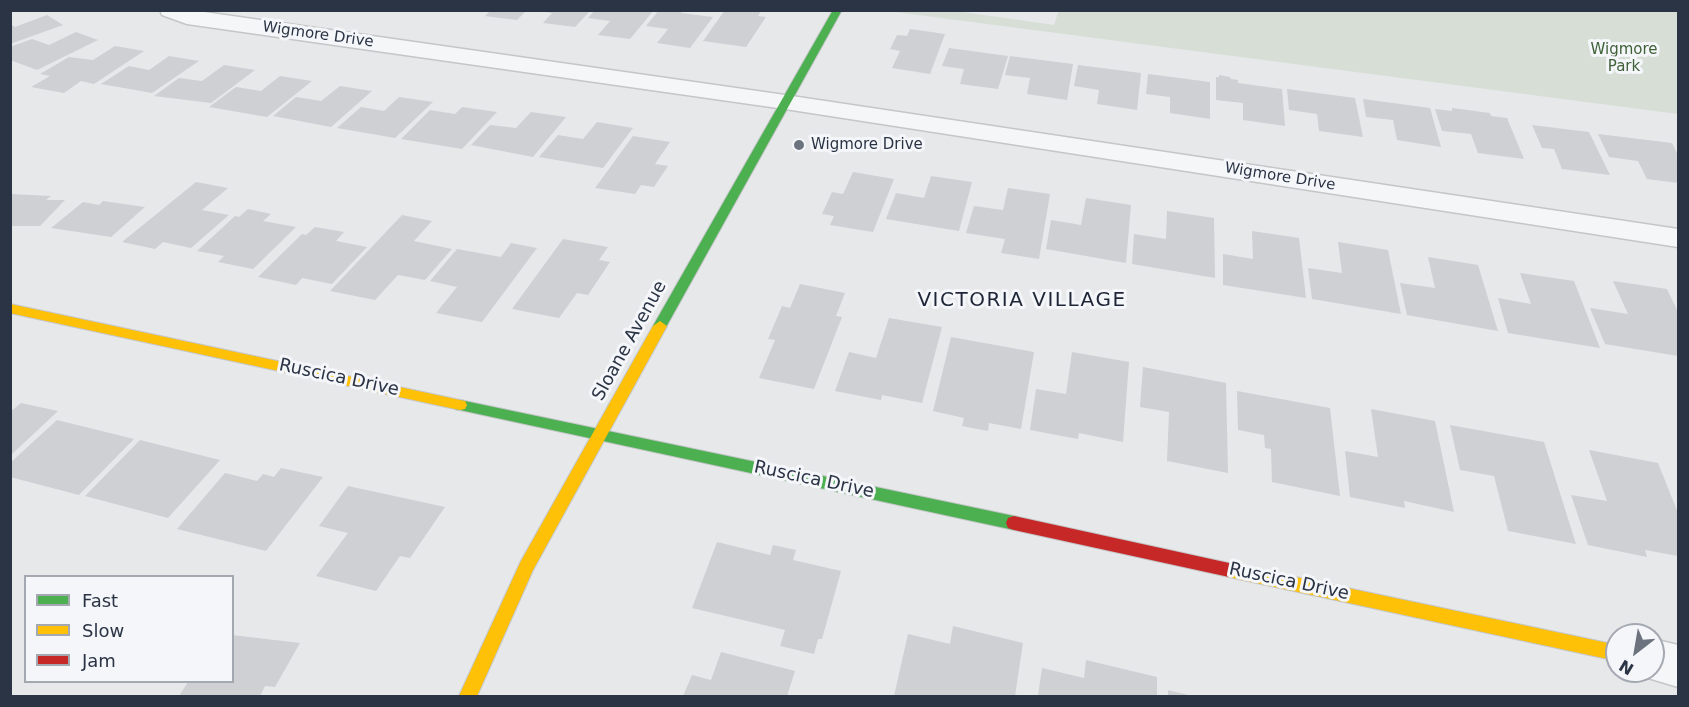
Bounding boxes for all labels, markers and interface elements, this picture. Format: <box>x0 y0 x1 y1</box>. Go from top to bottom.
street label: Wigmore Drive <box>261 18 375 52</box>
park label: Wigmore Park <box>1590 41 1658 76</box>
place label: Wigmore Drive <box>811 136 923 154</box>
marker: Wigmore Drive <box>792 138 806 152</box>
street label: Wigmore Drive <box>1223 159 1337 195</box>
street label: Sloane Avenue <box>588 277 672 405</box>
district label: VICTORIA VILLAGE <box>917 289 1127 313</box>
street label: Ruscica Drive <box>277 355 401 401</box>
street label: Ruscica Drive <box>752 457 876 503</box>
street label: Ruscica Drive <box>1227 559 1351 605</box>
legend <box>24 575 234 683</box>
text: Fast <box>82 590 118 611</box>
text: Slow <box>82 620 124 641</box>
north arrow <box>1605 623 1665 683</box>
text: Jam <box>82 650 116 671</box>
text: N <box>1616 656 1637 679</box>

